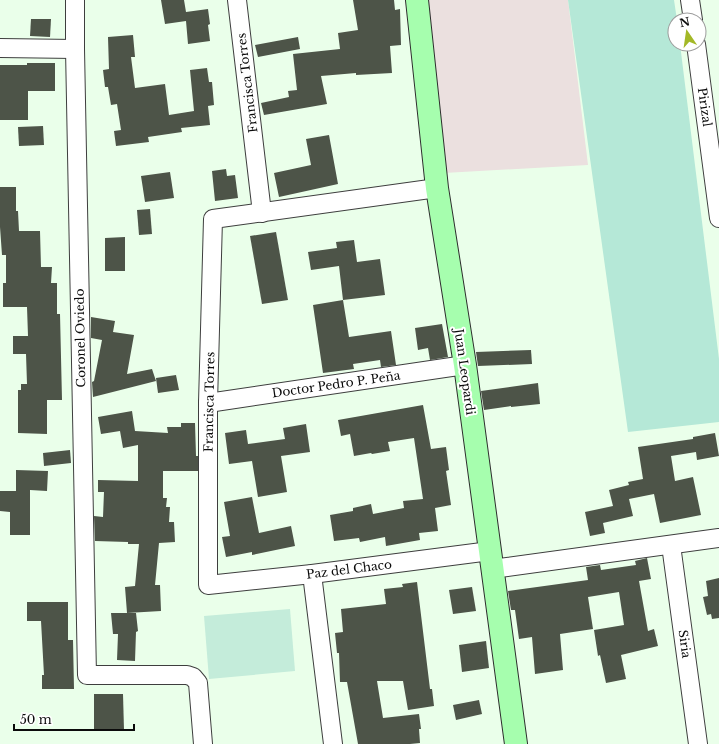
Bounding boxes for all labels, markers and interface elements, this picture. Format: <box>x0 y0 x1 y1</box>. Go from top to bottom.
north arrow <box>667 12 707 52</box>
text: N <box>678 14 692 30</box>
street label: Francisca Torres <box>233 32 261 134</box>
street label: Pirizal <box>695 86 715 128</box>
street label: Coronel Oviedo <box>72 288 88 388</box>
street label: Juan Leopardi <box>451 326 478 416</box>
street label: Francisca Torres <box>201 352 217 452</box>
street label: Doctor Pedro P. Peña <box>271 368 402 400</box>
street label: Paz del Chaco <box>305 556 393 582</box>
street label: Siria <box>676 629 694 659</box>
scale bar <box>14 706 134 732</box>
text: 50 m <box>20 712 52 727</box>

